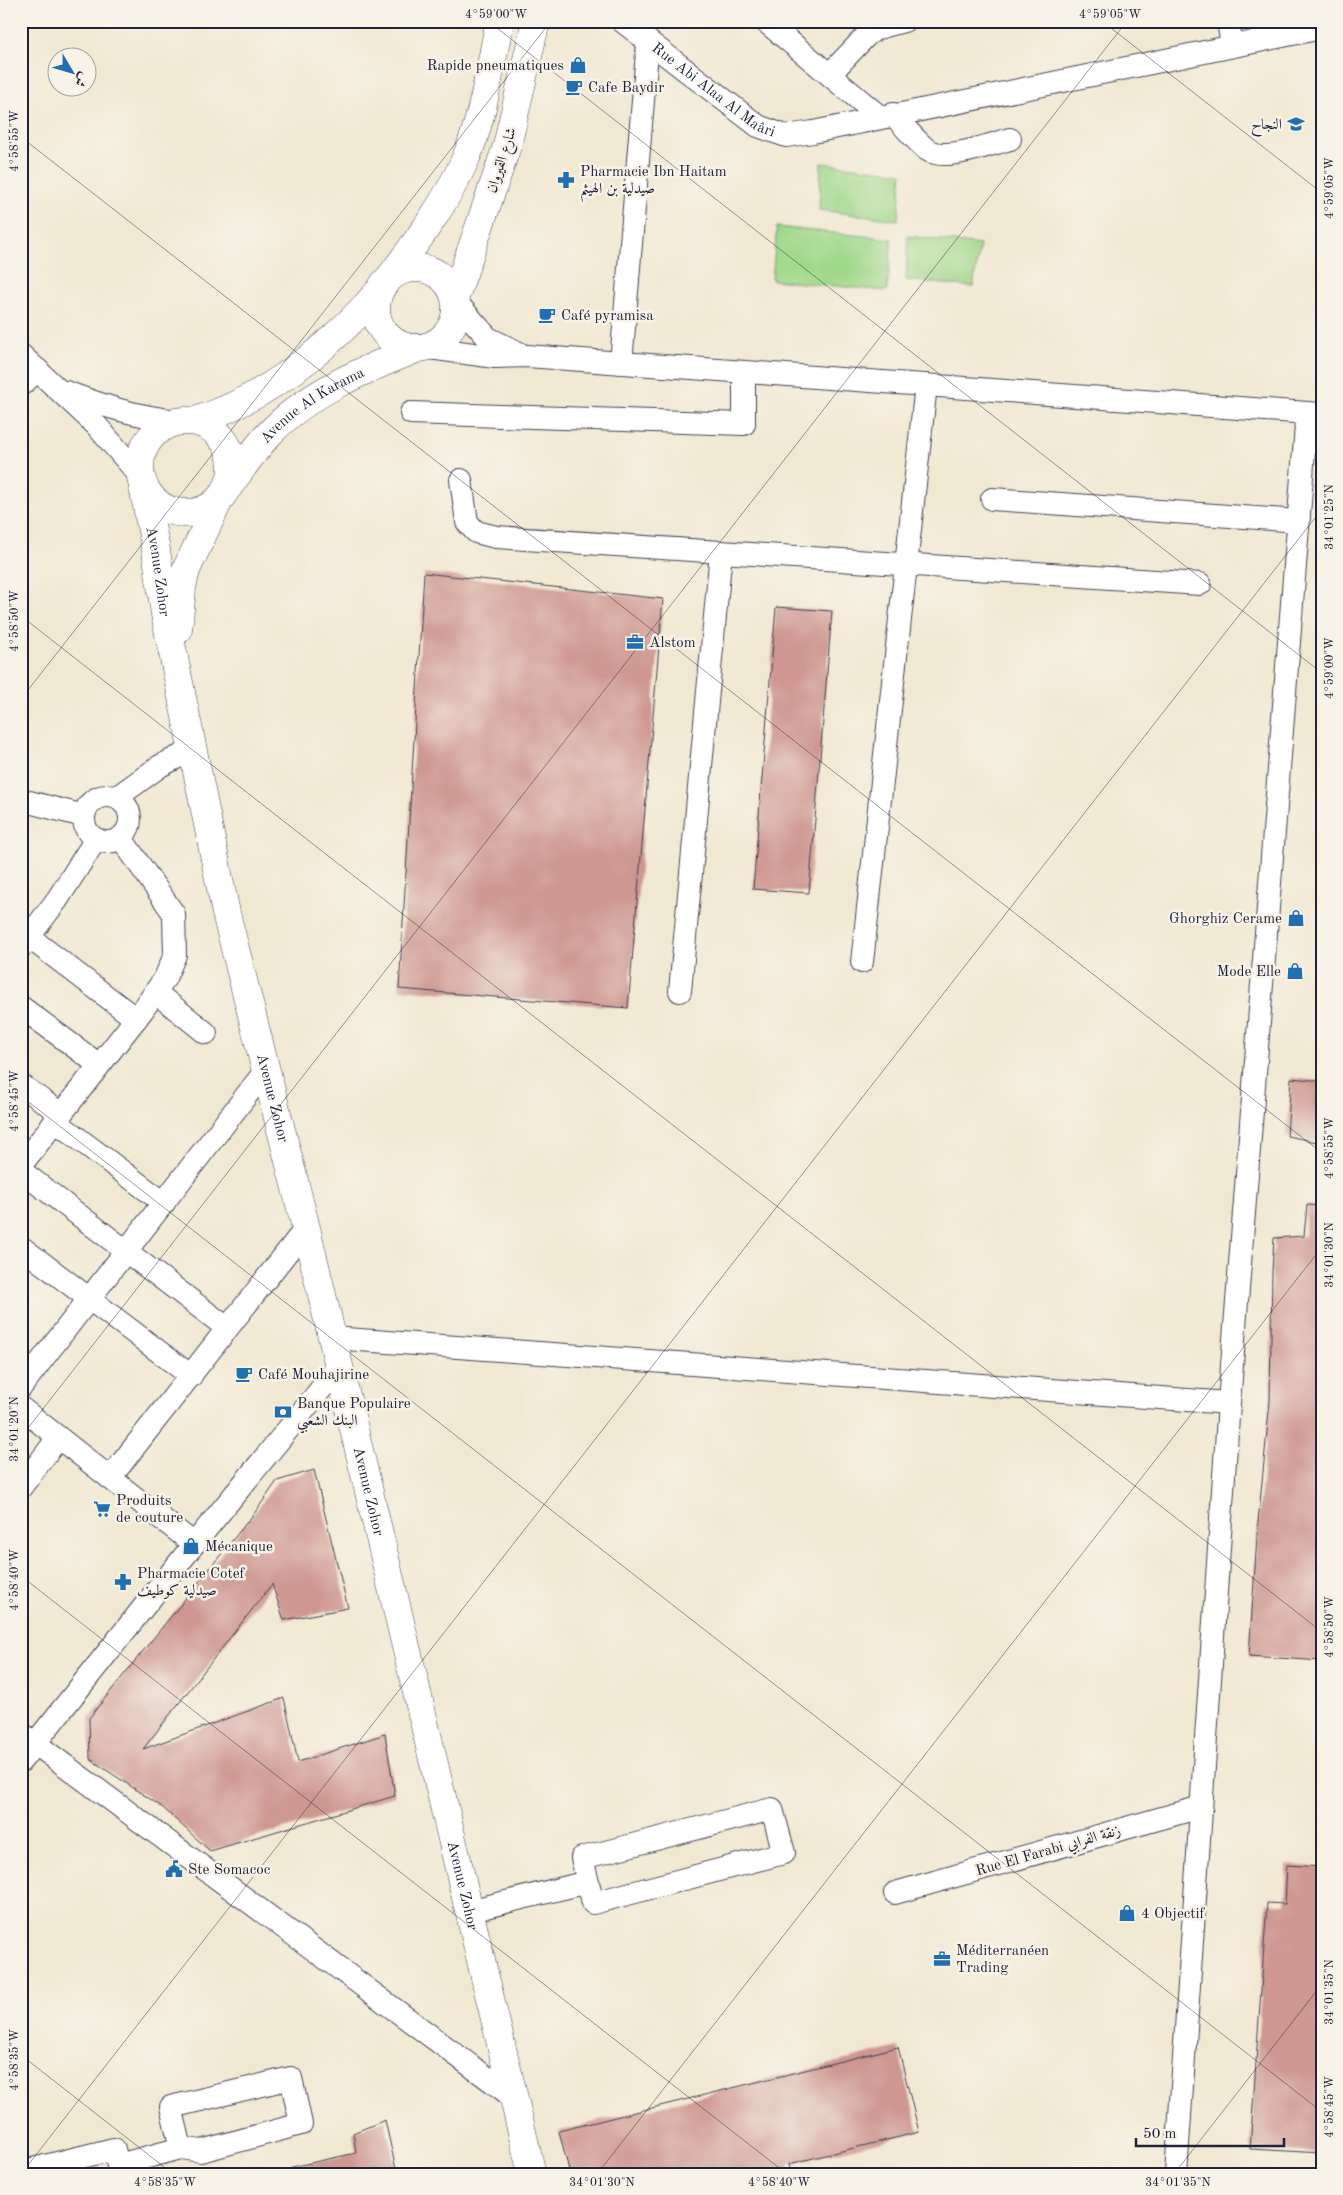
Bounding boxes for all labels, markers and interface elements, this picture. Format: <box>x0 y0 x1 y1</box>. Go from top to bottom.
text: 4°59'00"W <box>465 8 527 21</box>
text: 4°59'05"W <box>1079 8 1141 21</box>
street label: Rue Abi Alaa Al Maâri <box>648 41 777 140</box>
north arrow <box>48 48 98 98</box>
shop icon: Rapide pneumatiques <box>568 55 588 75</box>
place label: Rapide pneumatiques <box>427 59 564 74</box>
text: ش <box>72 70 91 89</box>
cafe icon: Cafe Baydir <box>564 77 584 97</box>
place label: Cafe Baydir <box>588 81 664 96</box>
text: 4°58'55"W <box>8 110 21 172</box>
school or university icon: النجاح <box>1286 114 1306 134</box>
place label: النجاح <box>1251 118 1282 137</box>
street label: شارع القيروان <box>485 126 524 196</box>
text: 4°59'05"W <box>1323 157 1336 219</box>
place label: Pharmacie Ibn Haitam صيدلية بن الهيثم <box>580 165 727 203</box>
pharmacy icon: Pharmacie Ibn Haitam صيدلية بن الهيثم <box>556 170 576 190</box>
cafe icon: Café pyramisa <box>537 305 557 325</box>
place label: Café pyramisa <box>561 309 654 324</box>
street label: Avenue Al Karama <box>258 365 368 447</box>
text: 34°01'25"N <box>1323 484 1336 550</box>
street label: Avenue Zohor <box>142 525 171 618</box>
text: 4°58'50"W <box>8 590 21 652</box>
office icon: Alstom <box>625 632 645 652</box>
place label: Alstom <box>649 636 696 651</box>
text: 4°59'00"W <box>1323 637 1336 699</box>
shop icon: Ghorghiz Cerame <box>1286 908 1306 928</box>
place label: Ghorghiz Cerame <box>1169 912 1282 927</box>
shop icon: Mode Elle <box>1285 961 1305 981</box>
place label: Mode Elle <box>1217 965 1281 980</box>
street label: Avenue Zohor <box>253 1052 290 1144</box>
text: 4°58'45"W <box>8 1070 21 1132</box>
text: 4°58'55"W <box>1323 1117 1336 1179</box>
text: 34°01'30"N <box>1324 1222 1336 1288</box>
cafe icon: Café Mouhajirine <box>234 1364 254 1384</box>
place label: Café Mouhajirine <box>258 1368 369 1383</box>
text: 34°01'20"N <box>9 1396 21 1462</box>
place label: Banque Populaire البنك الشعبي <box>297 1397 411 1434</box>
bank icon: Banque Populaire البنك الشعبي <box>273 1402 293 1422</box>
street label: Avenue Zohor <box>350 1446 385 1538</box>
place label: Produits de couture <box>116 1494 183 1526</box>
supermarket icon: Produits de couture <box>92 1499 112 1519</box>
shop icon: Mécanique <box>181 1536 201 1556</box>
place label: Mécanique <box>205 1540 273 1555</box>
text: 4°58'40"W <box>8 1549 21 1611</box>
place label: Pharmacie Cotef صيدلية كوطيف <box>137 1567 246 1599</box>
pharmacy icon: Pharmacie Cotef صيدلية كوطيف <box>113 1572 133 1592</box>
text: 4°58'50"W <box>1323 1596 1336 1658</box>
street label: Rue El Farabi زنقة الفرابي <box>974 1824 1123 1882</box>
street label: Avenue Zohor <box>444 1840 479 1932</box>
public building icon: Ste Somacoc <box>164 1859 184 1879</box>
place label: Ste Somacoc <box>188 1863 271 1878</box>
shop icon: 4 Objectif <box>1117 1903 1137 1923</box>
place label: 4 Objectif <box>1141 1907 1206 1922</box>
place label: Méditerranéen Trading <box>956 1944 1049 1976</box>
office icon: Méditerranéen Trading <box>932 1949 952 1969</box>
text: 34°01'35"N <box>1323 1959 1336 2025</box>
text: 4°58'35"W <box>8 2029 21 2091</box>
text: 4°58'45"W <box>1323 2076 1336 2138</box>
scale bar <box>1136 2115 1283 2147</box>
text: 50 m <box>1143 2127 1177 2142</box>
text: 4°58'35"W <box>134 2176 196 2189</box>
text: 4°58'40"W <box>748 2176 810 2189</box>
text: 34°01'35"N <box>1145 2176 1211 2189</box>
text: 34°01'30"N <box>569 2177 635 2189</box>

